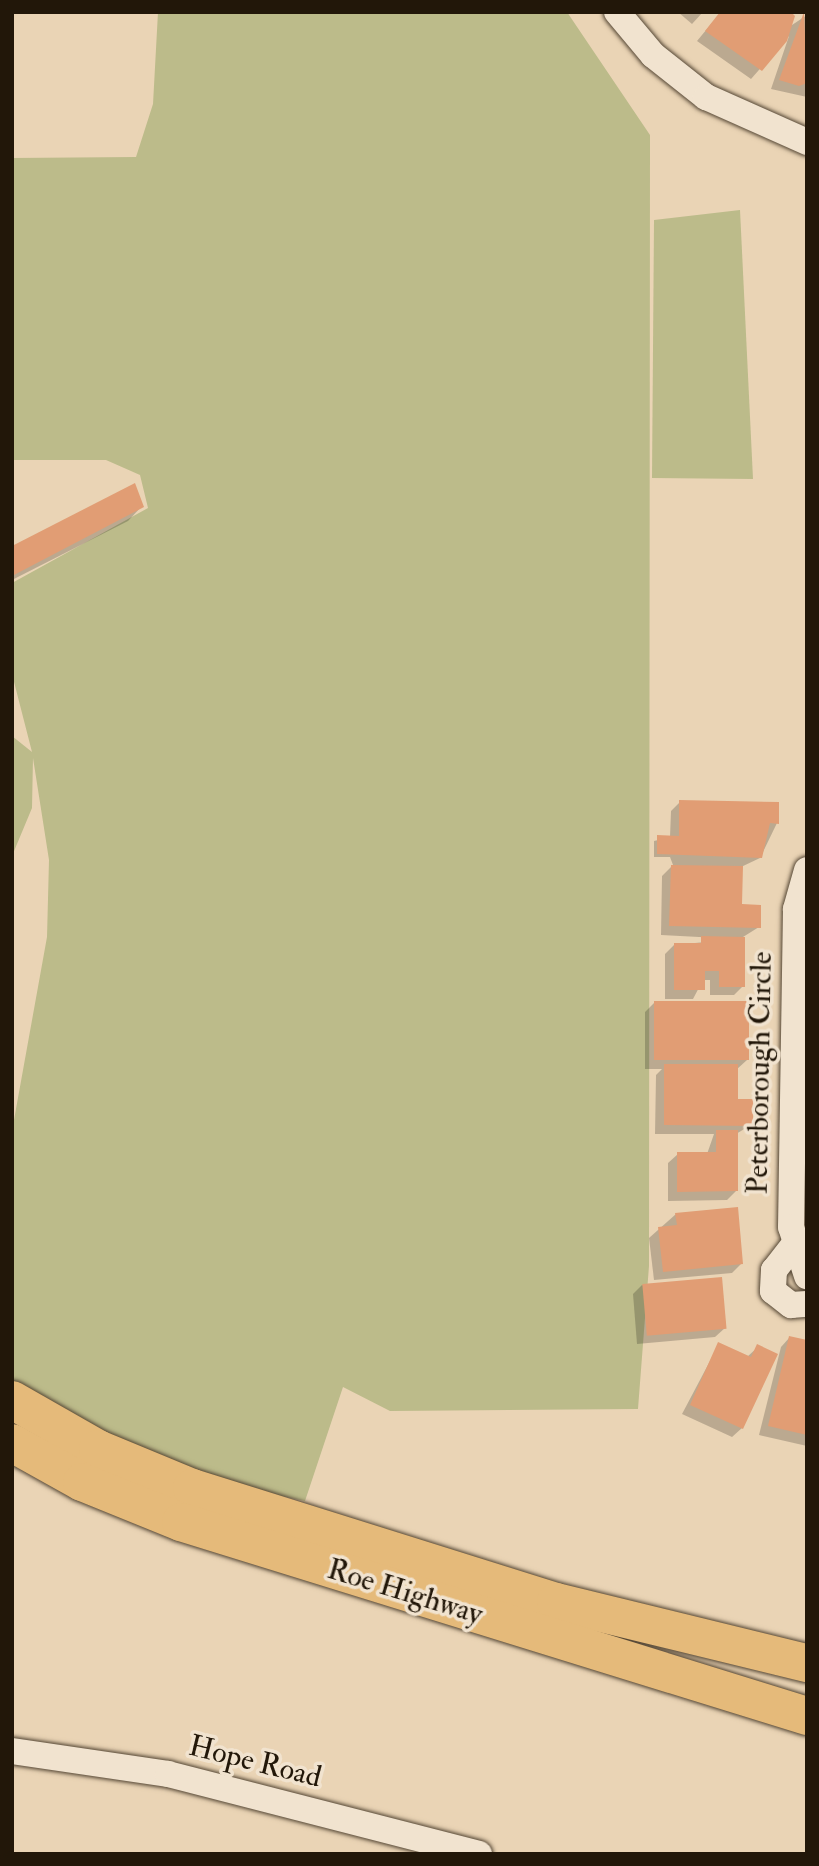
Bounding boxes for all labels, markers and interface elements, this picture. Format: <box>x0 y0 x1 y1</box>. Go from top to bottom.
street label: Peterborough Circle <box>740 951 780 1195</box>
street label: Roe Highway <box>323 1551 487 1633</box>
street label: Hope Road <box>185 1728 325 1796</box>

